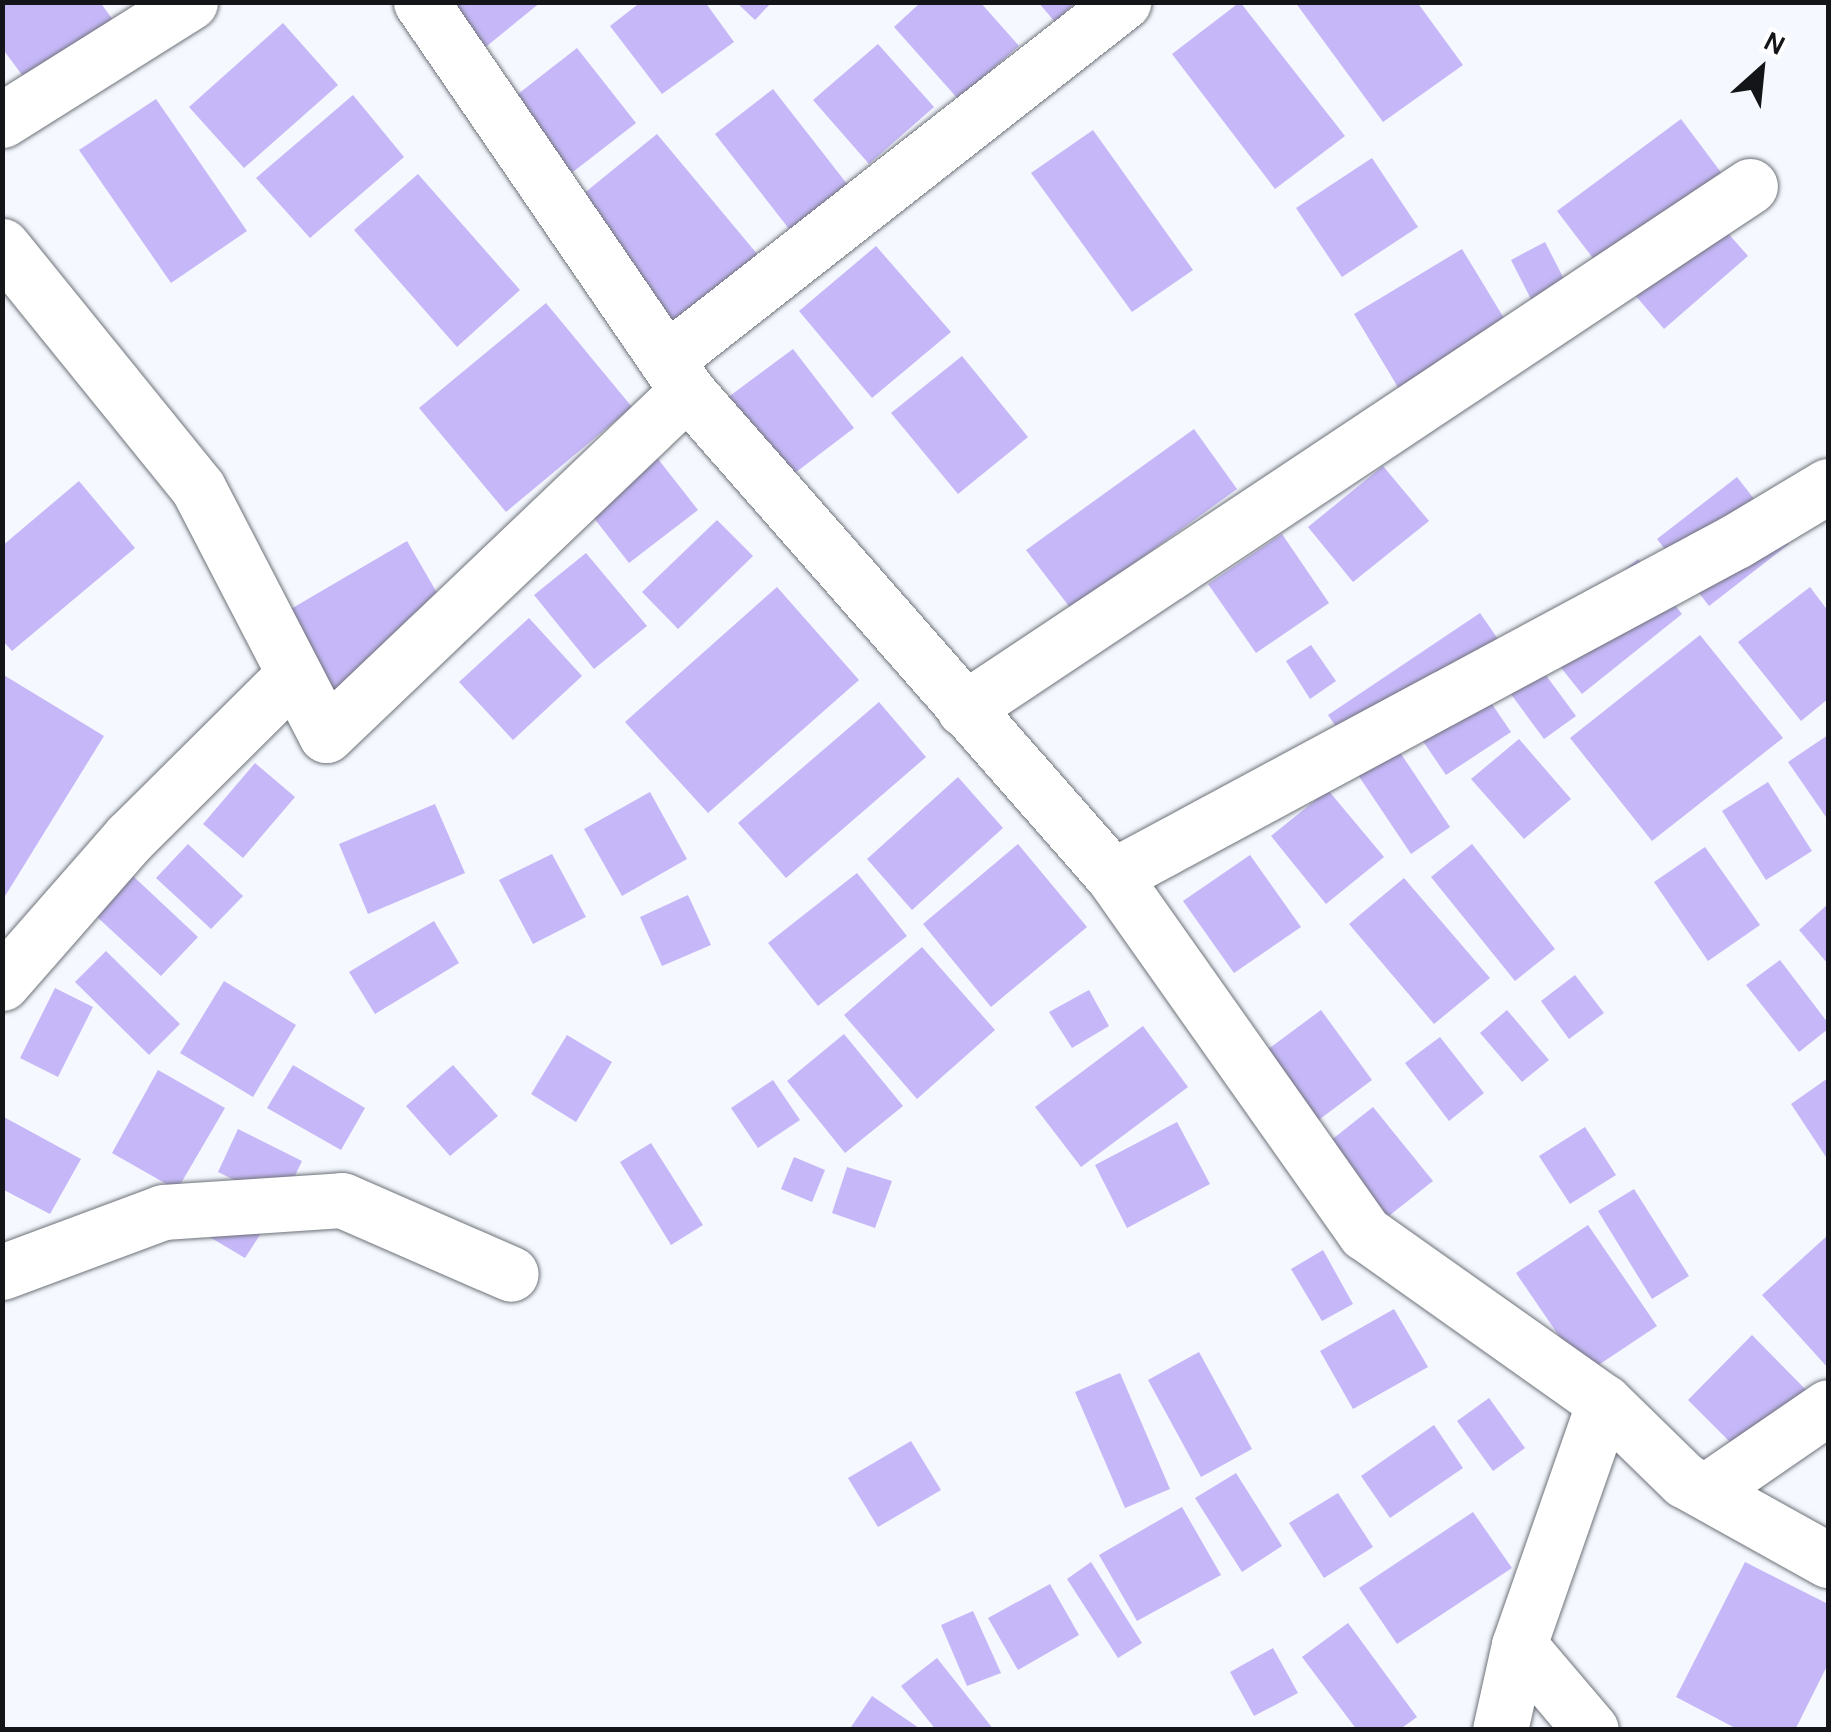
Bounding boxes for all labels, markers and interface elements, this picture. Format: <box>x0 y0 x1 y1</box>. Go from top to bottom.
north arrow <box>1711 20 1811 120</box>
text: N <box>1758 24 1791 62</box>

